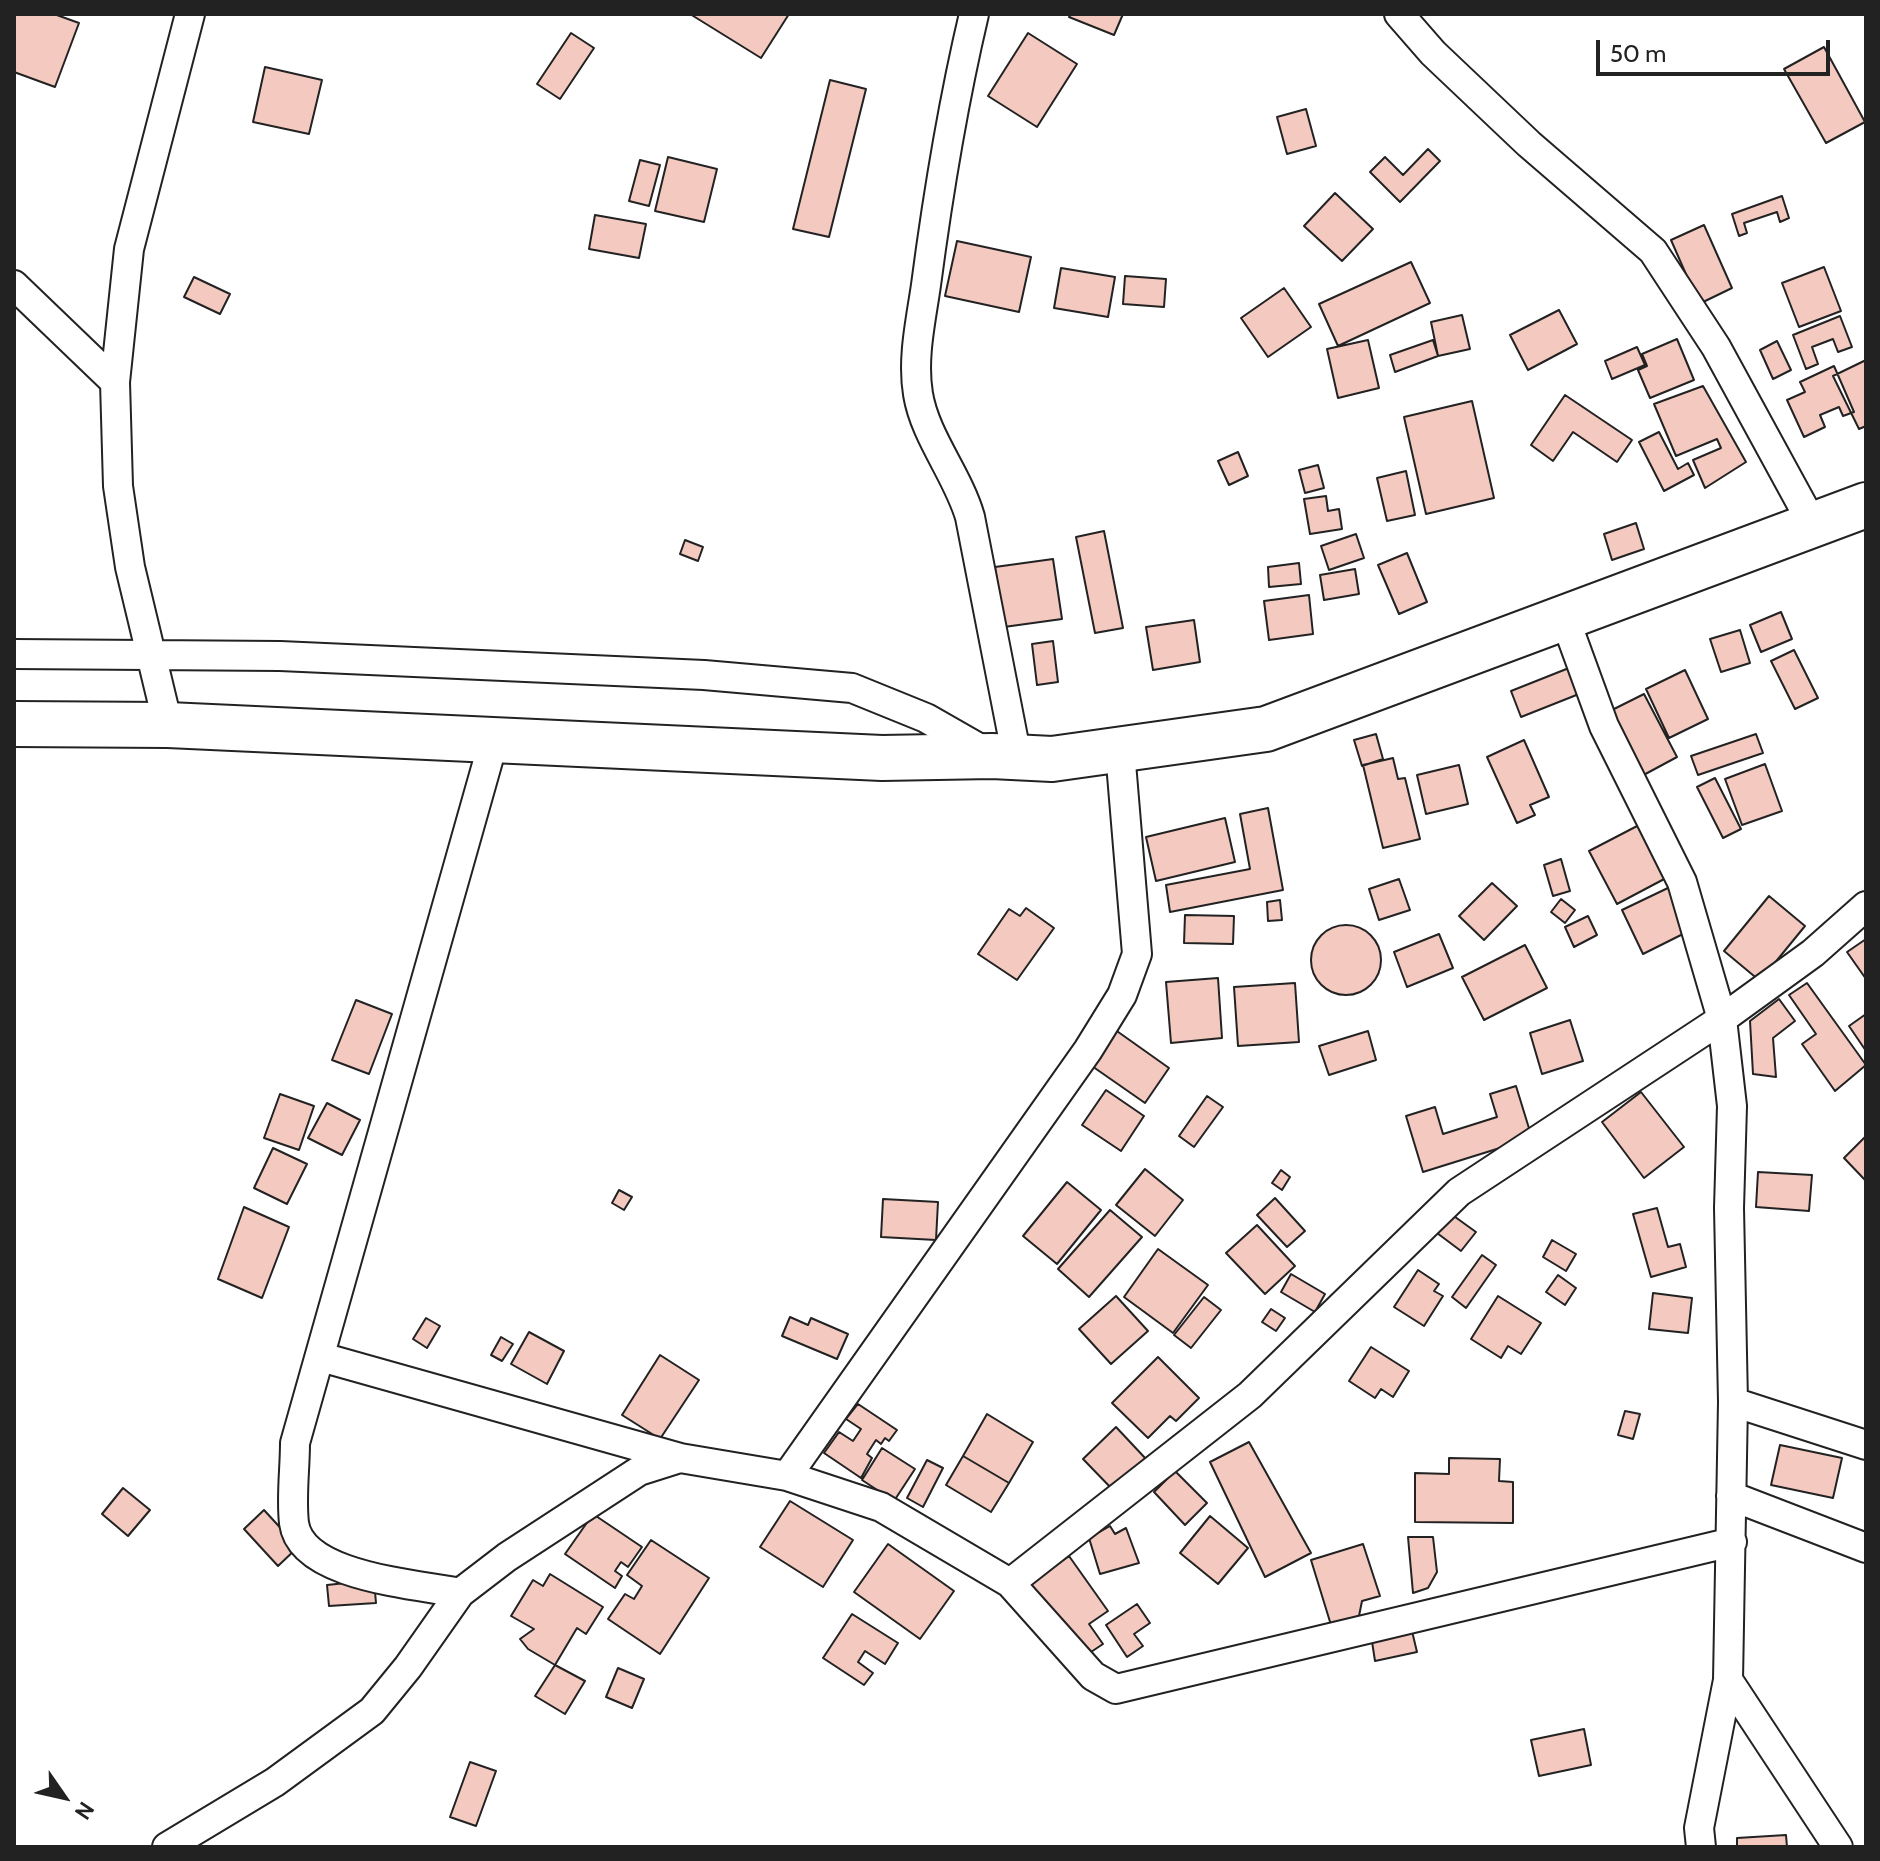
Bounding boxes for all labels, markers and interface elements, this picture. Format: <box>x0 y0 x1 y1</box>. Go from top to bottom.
scale bar <box>1600 24 1834 74</box>
text: 50 m <box>1610 39 1666 68</box>
north arrow <box>24 1757 104 1837</box>
text: N <box>69 1797 100 1825</box>

